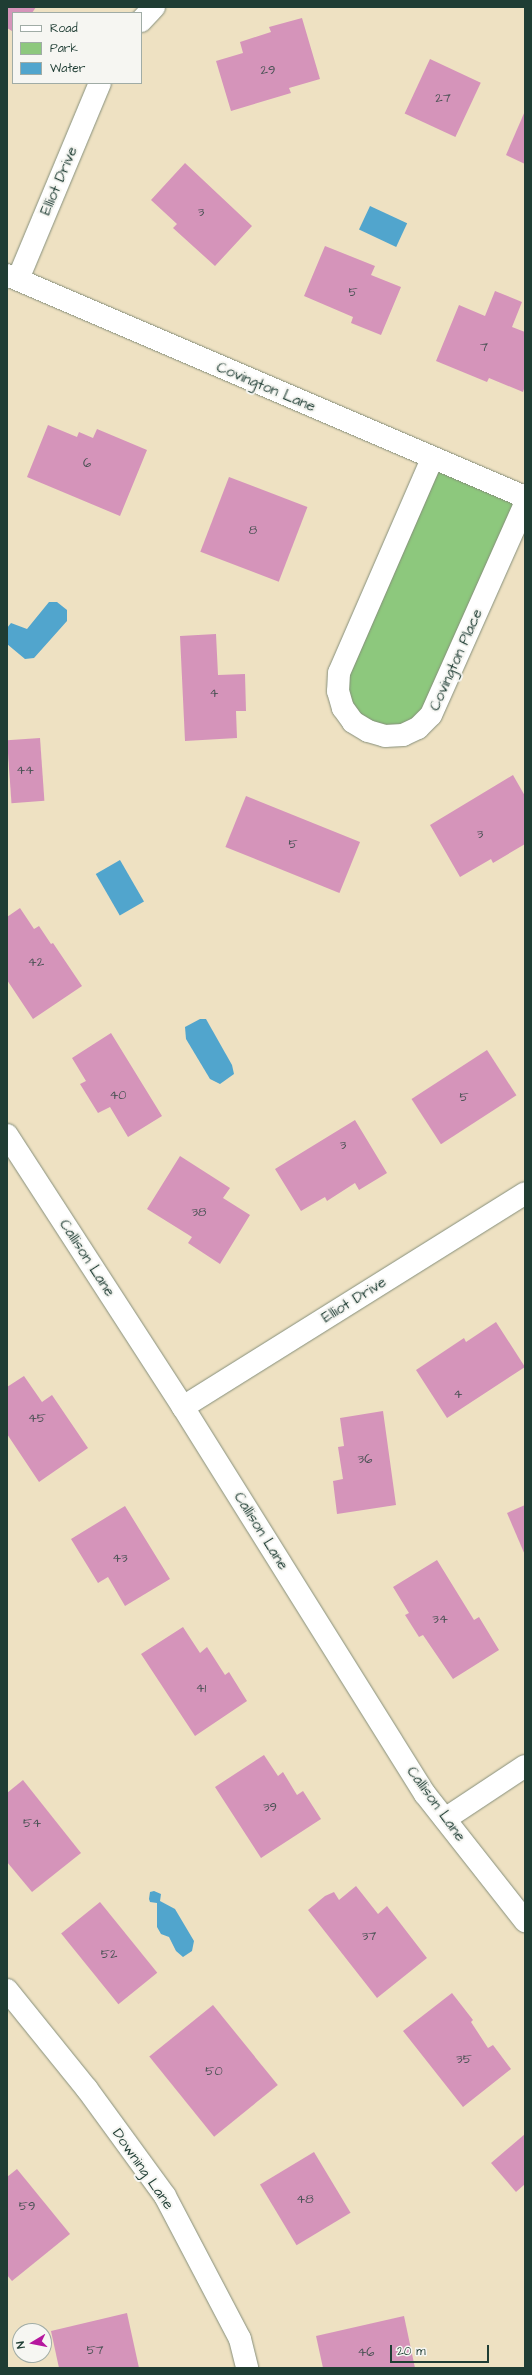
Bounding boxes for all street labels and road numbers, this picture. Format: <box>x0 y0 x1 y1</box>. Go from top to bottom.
street label: Elliot Drive <box>37 144 81 218</box>
street label: Covington Lane <box>214 358 318 416</box>
street label: Covington Place <box>426 606 486 714</box>
street label: Callison Lane <box>55 1216 119 1300</box>
street label: Elliot Drive <box>318 1273 390 1327</box>
street label: Callison Lane <box>230 1489 292 1573</box>
street label: Callison Lane <box>403 1763 469 1845</box>
street label: Downing Lane <box>108 2125 178 2213</box>

